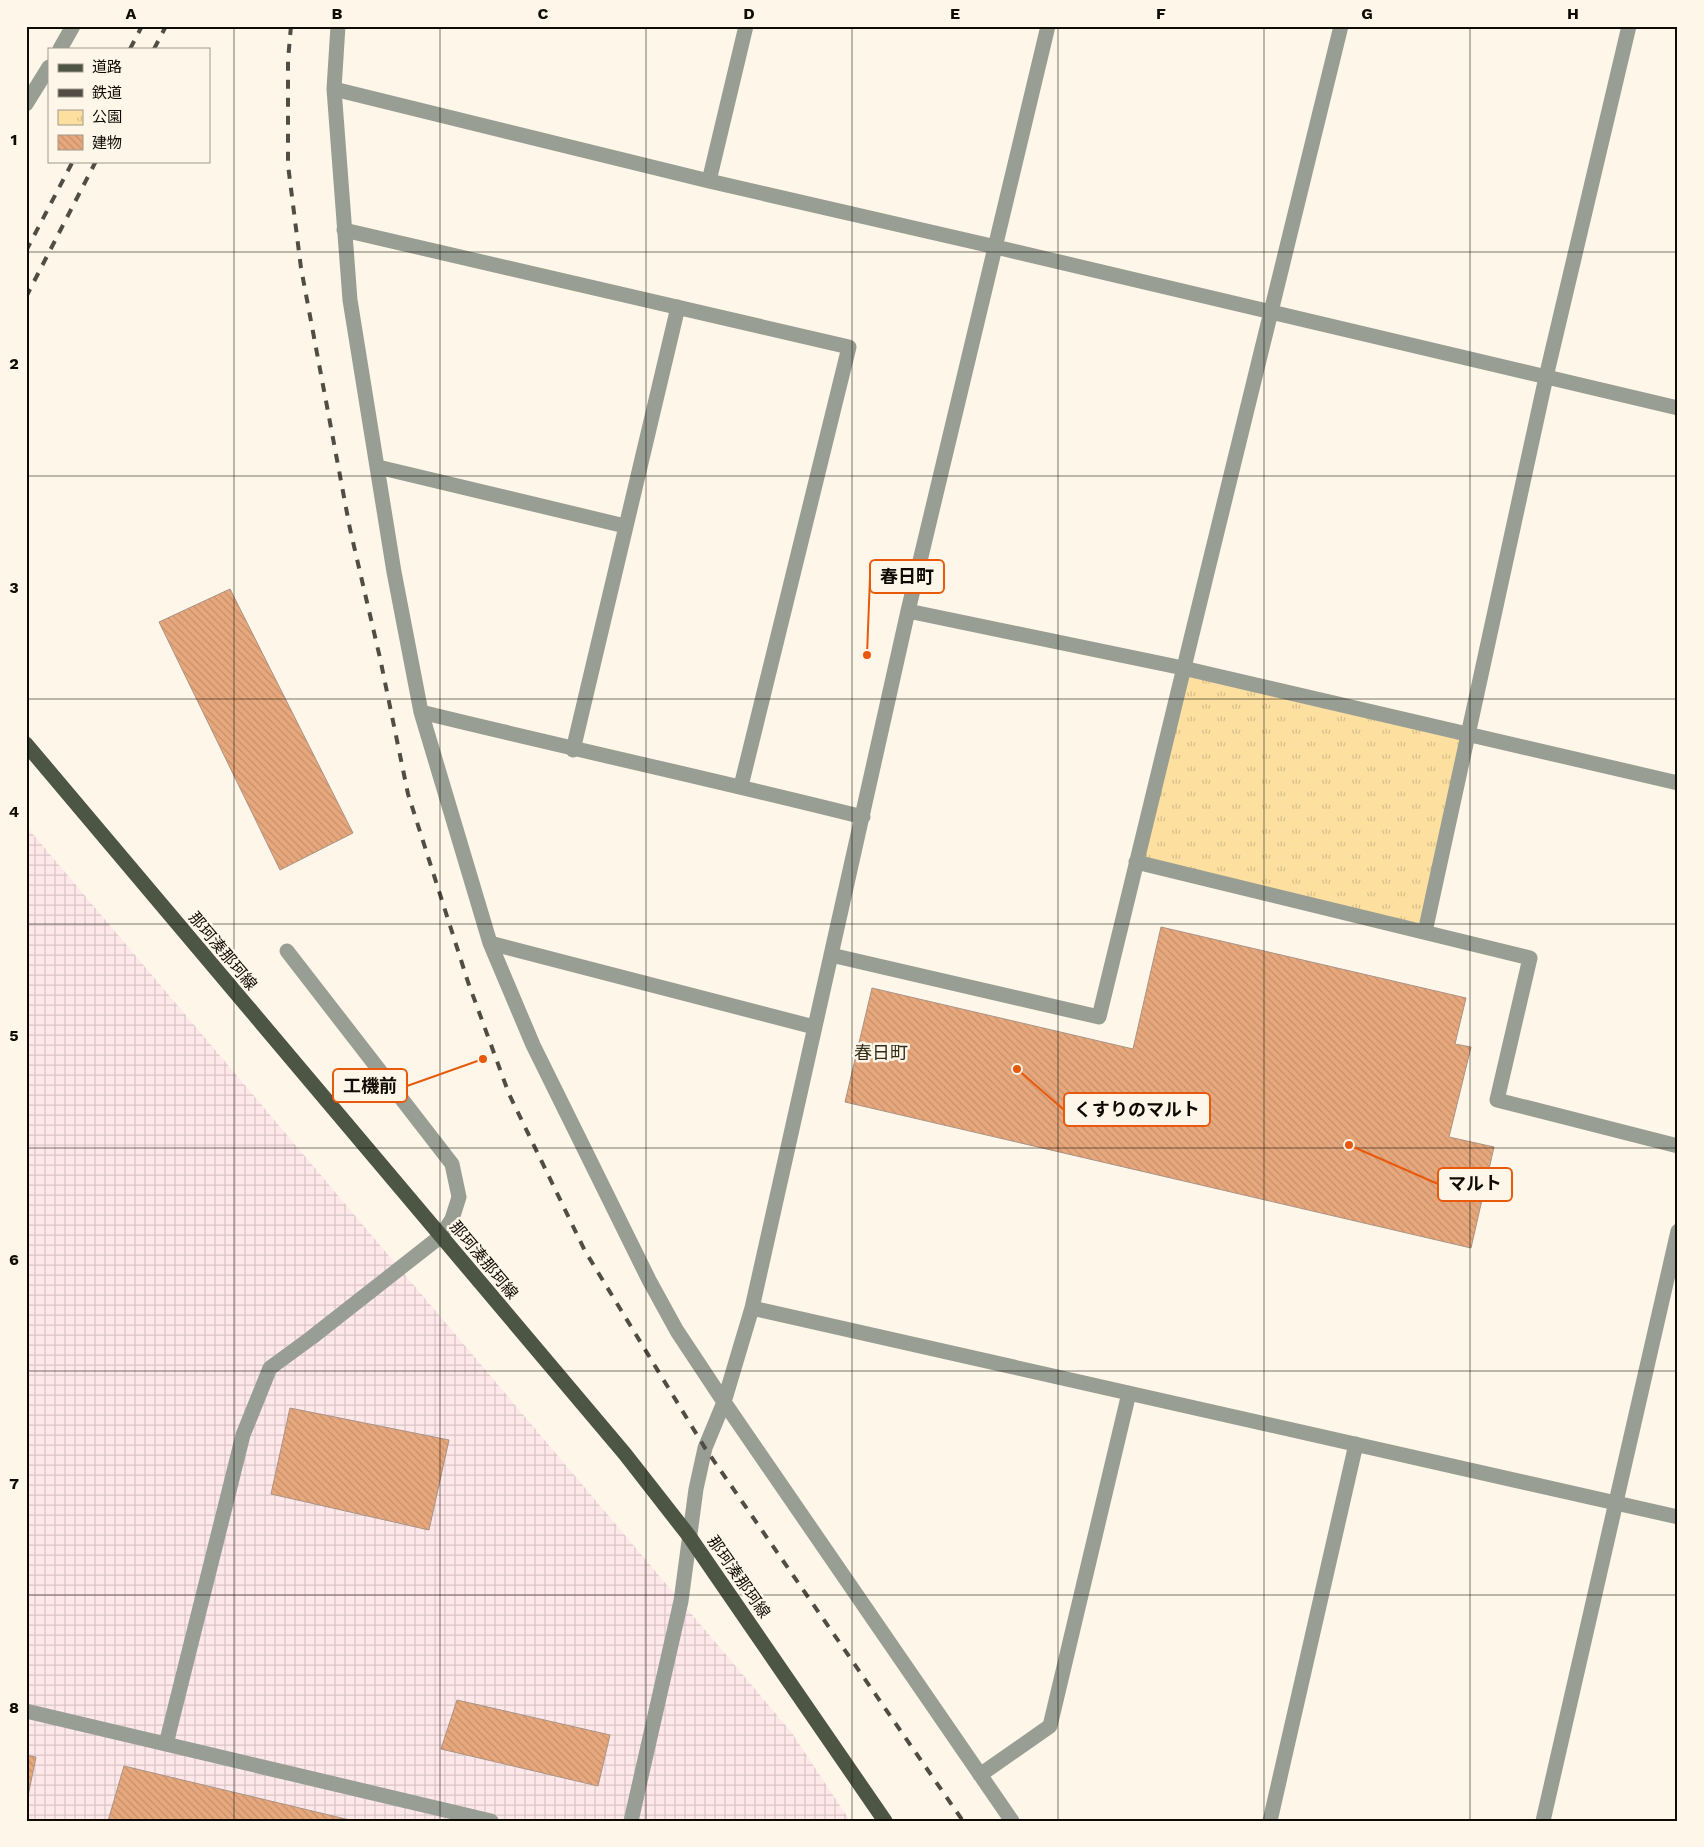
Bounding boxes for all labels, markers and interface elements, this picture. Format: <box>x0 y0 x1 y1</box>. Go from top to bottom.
text: A <box>126 4 137 23</box>
text: B <box>332 4 343 23</box>
text: C <box>538 4 549 23</box>
text: D <box>743 4 755 23</box>
text: E <box>950 4 960 23</box>
text: F <box>1156 4 1166 23</box>
text: G <box>1361 4 1373 23</box>
text: H <box>1567 4 1579 23</box>
legend <box>48 48 210 162</box>
text: 道路 <box>92 58 122 76</box>
text: 鉄道 <box>92 84 122 102</box>
text: 公園 <box>92 108 122 126</box>
text: 1 <box>11 130 17 149</box>
text: 建物 <box>92 134 122 152</box>
text: 2 <box>9 354 19 373</box>
callout: 春日町 <box>870 560 944 593</box>
text: 春日町 <box>880 566 934 587</box>
text: 3 <box>9 578 19 597</box>
text: 4 <box>9 802 19 821</box>
street label: 那珂湊那珂線 <box>185 908 261 994</box>
text: 5 <box>9 1026 19 1045</box>
district label: 春日町 <box>854 1042 908 1063</box>
callout: 工機前 <box>333 1069 407 1102</box>
text: 工機前 <box>343 1075 397 1096</box>
callout: くすりのマルト <box>1064 1093 1210 1126</box>
text: くすりのマルト <box>1074 1099 1200 1120</box>
callout: マルト <box>1438 1168 1512 1201</box>
text: マルト <box>1448 1173 1502 1194</box>
street label: 那珂湊那珂線 <box>446 1217 522 1303</box>
text: 6 <box>9 1250 19 1269</box>
text: 7 <box>9 1474 19 1493</box>
street label: 那珂湊那珂線 <box>704 1532 774 1622</box>
text: 8 <box>9 1698 19 1717</box>

